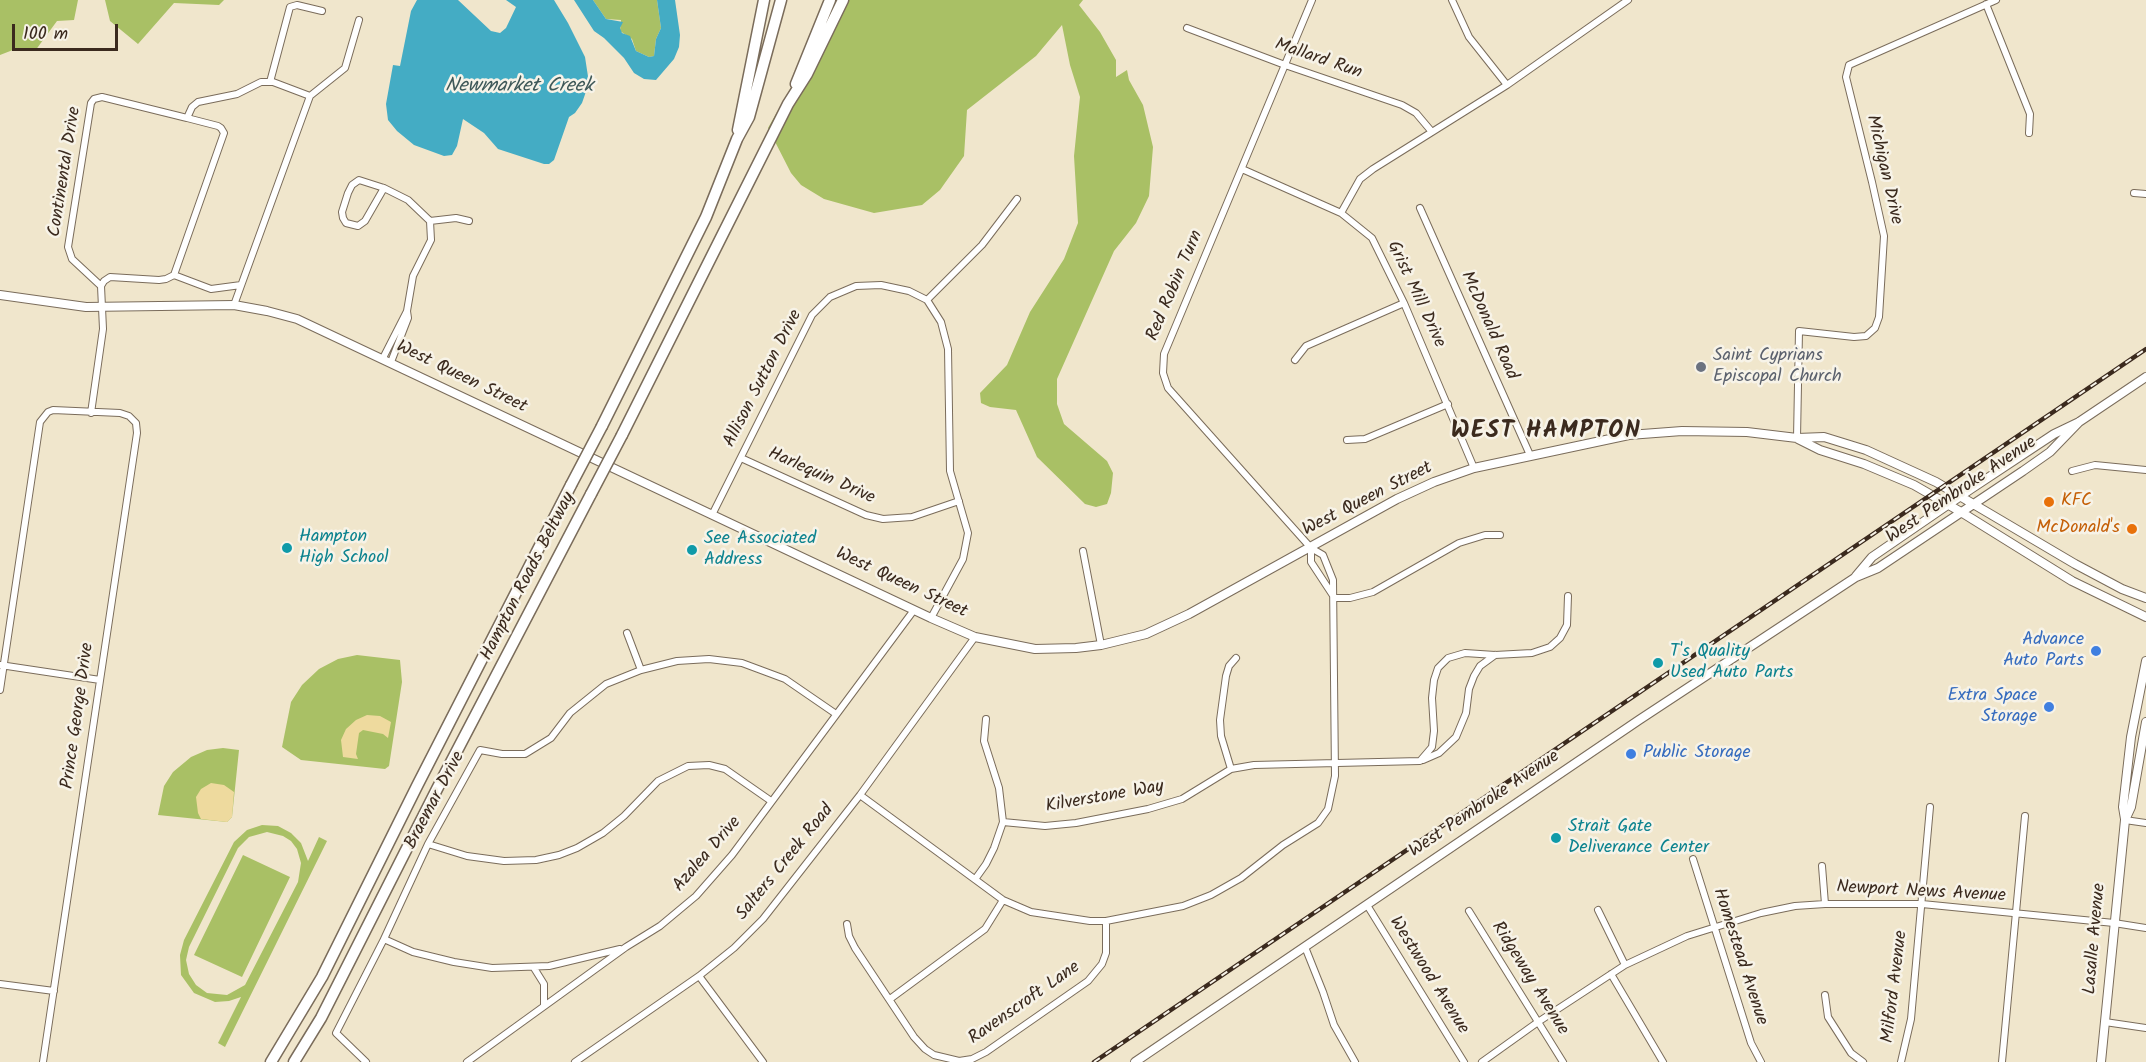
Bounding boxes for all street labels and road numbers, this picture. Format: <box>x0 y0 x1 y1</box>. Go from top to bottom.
street label: Mallard Run <box>1272 35 1364 85</box>
street label: Continental Drive <box>45 105 87 239</box>
street label: Michigan Drive <box>1860 113 1906 227</box>
street label: Red Robin Turn <box>1143 228 1209 344</box>
street label: Grist Mill Drive <box>1381 238 1449 352</box>
street label: McDonald Road <box>1454 268 1522 384</box>
street label: Allison Sutton Drive <box>720 307 808 451</box>
street label: West Queen Street <box>392 337 530 419</box>
street label: West Pembroke Avenue <box>1883 433 2041 549</box>
street label: Harlequin Drive <box>764 444 878 510</box>
street label: West Queen Street <box>1299 458 1437 542</box>
street label: Hampton Roads Beltway <box>477 489 581 665</box>
street label: West Queen Street <box>832 544 970 624</box>
street label: Prince George Drive <box>58 641 100 791</box>
street label: West Pembroke Avenue <box>1406 747 1564 863</box>
street label: Braemar Drive <box>401 748 471 854</box>
street label: Kilverstone Way <box>1044 777 1166 819</box>
street label: Salters Creek Road <box>733 801 839 925</box>
street label: Azalea Drive <box>669 813 747 897</box>
street label: Newport News Avenue <box>1836 878 2006 908</box>
street label: Lasalle Avenue <box>2080 883 2112 995</box>
street label: Homestead Avenue <box>1707 886 1771 1028</box>
street label: Westwood Avenue <box>1383 913 1473 1039</box>
street label: Ridgeway Avenue <box>1485 918 1573 1040</box>
street label: Milford Avenue <box>1878 930 1914 1044</box>
street label: Ravenscroft Lane <box>965 958 1085 1050</box>

